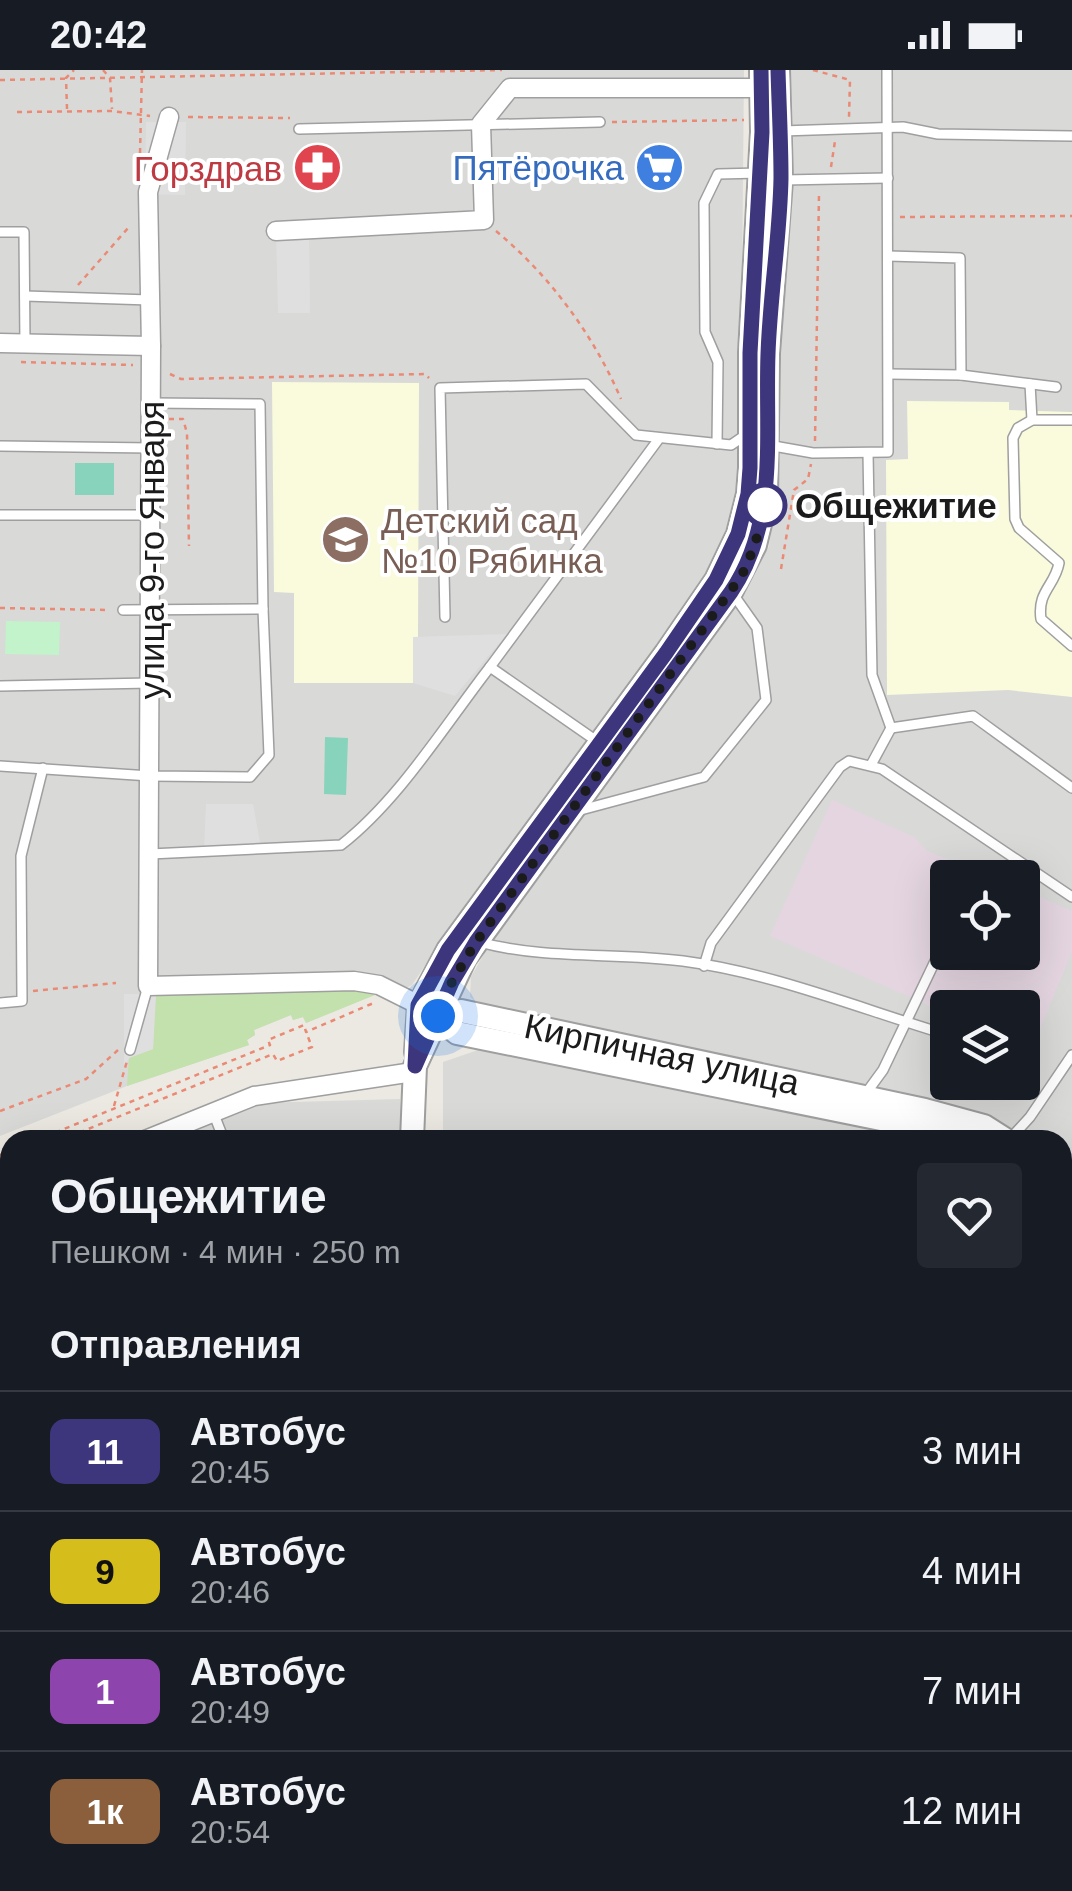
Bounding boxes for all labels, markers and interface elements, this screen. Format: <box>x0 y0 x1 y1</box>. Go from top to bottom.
text: 20:42 <box>50 14 147 56</box>
supermarket icon: Пятёрочка <box>633 141 685 193</box>
pharmacy icon: Горздрав <box>291 142 343 194</box>
place label: Пятёрочка <box>452 148 625 187</box>
place label: Горздрав <box>134 149 282 188</box>
street label: улица 9-го Января <box>132 401 171 699</box>
marker: Общежитие <box>744 484 786 526</box>
place label: Общежитие <box>795 486 997 525</box>
place label: Детский сад №10 Рябинка <box>381 501 603 580</box>
school or university icon: Детский сад №10 Рябинка <box>320 514 372 566</box>
map controls <box>930 860 1040 1100</box>
button: locate <box>930 860 1040 970</box>
button: layers <box>930 990 1040 1100</box>
your location <box>413 991 463 1041</box>
street label: Кирпичная улица <box>521 1006 803 1102</box>
button: heart <box>917 1163 1022 1268</box>
text: Общежитие <box>50 1170 327 1223</box>
text: Пешком · 4 мин · 250 m <box>50 1234 401 1270</box>
text: Отправления <box>50 1324 302 1366</box>
text: Автобус <box>190 1411 346 1453</box>
text: 3 мин <box>922 1430 1022 1472</box>
text: 11 <box>87 1432 124 1471</box>
text: 20:45 <box>190 1454 270 1490</box>
text: Автобус <box>190 1531 346 1573</box>
text: 4 мин <box>922 1550 1022 1592</box>
text: 9 <box>95 1552 115 1591</box>
text: 20:46 <box>190 1574 270 1610</box>
text: Автобус <box>190 1651 346 1693</box>
text: 7 мин <box>922 1670 1022 1712</box>
text: 1 <box>95 1672 115 1711</box>
text: 20:49 <box>190 1694 270 1730</box>
text: Автобус <box>190 1771 346 1813</box>
text: 12 мин <box>901 1790 1022 1832</box>
text: 1к <box>87 1792 123 1831</box>
text: 20:54 <box>190 1814 270 1850</box>

